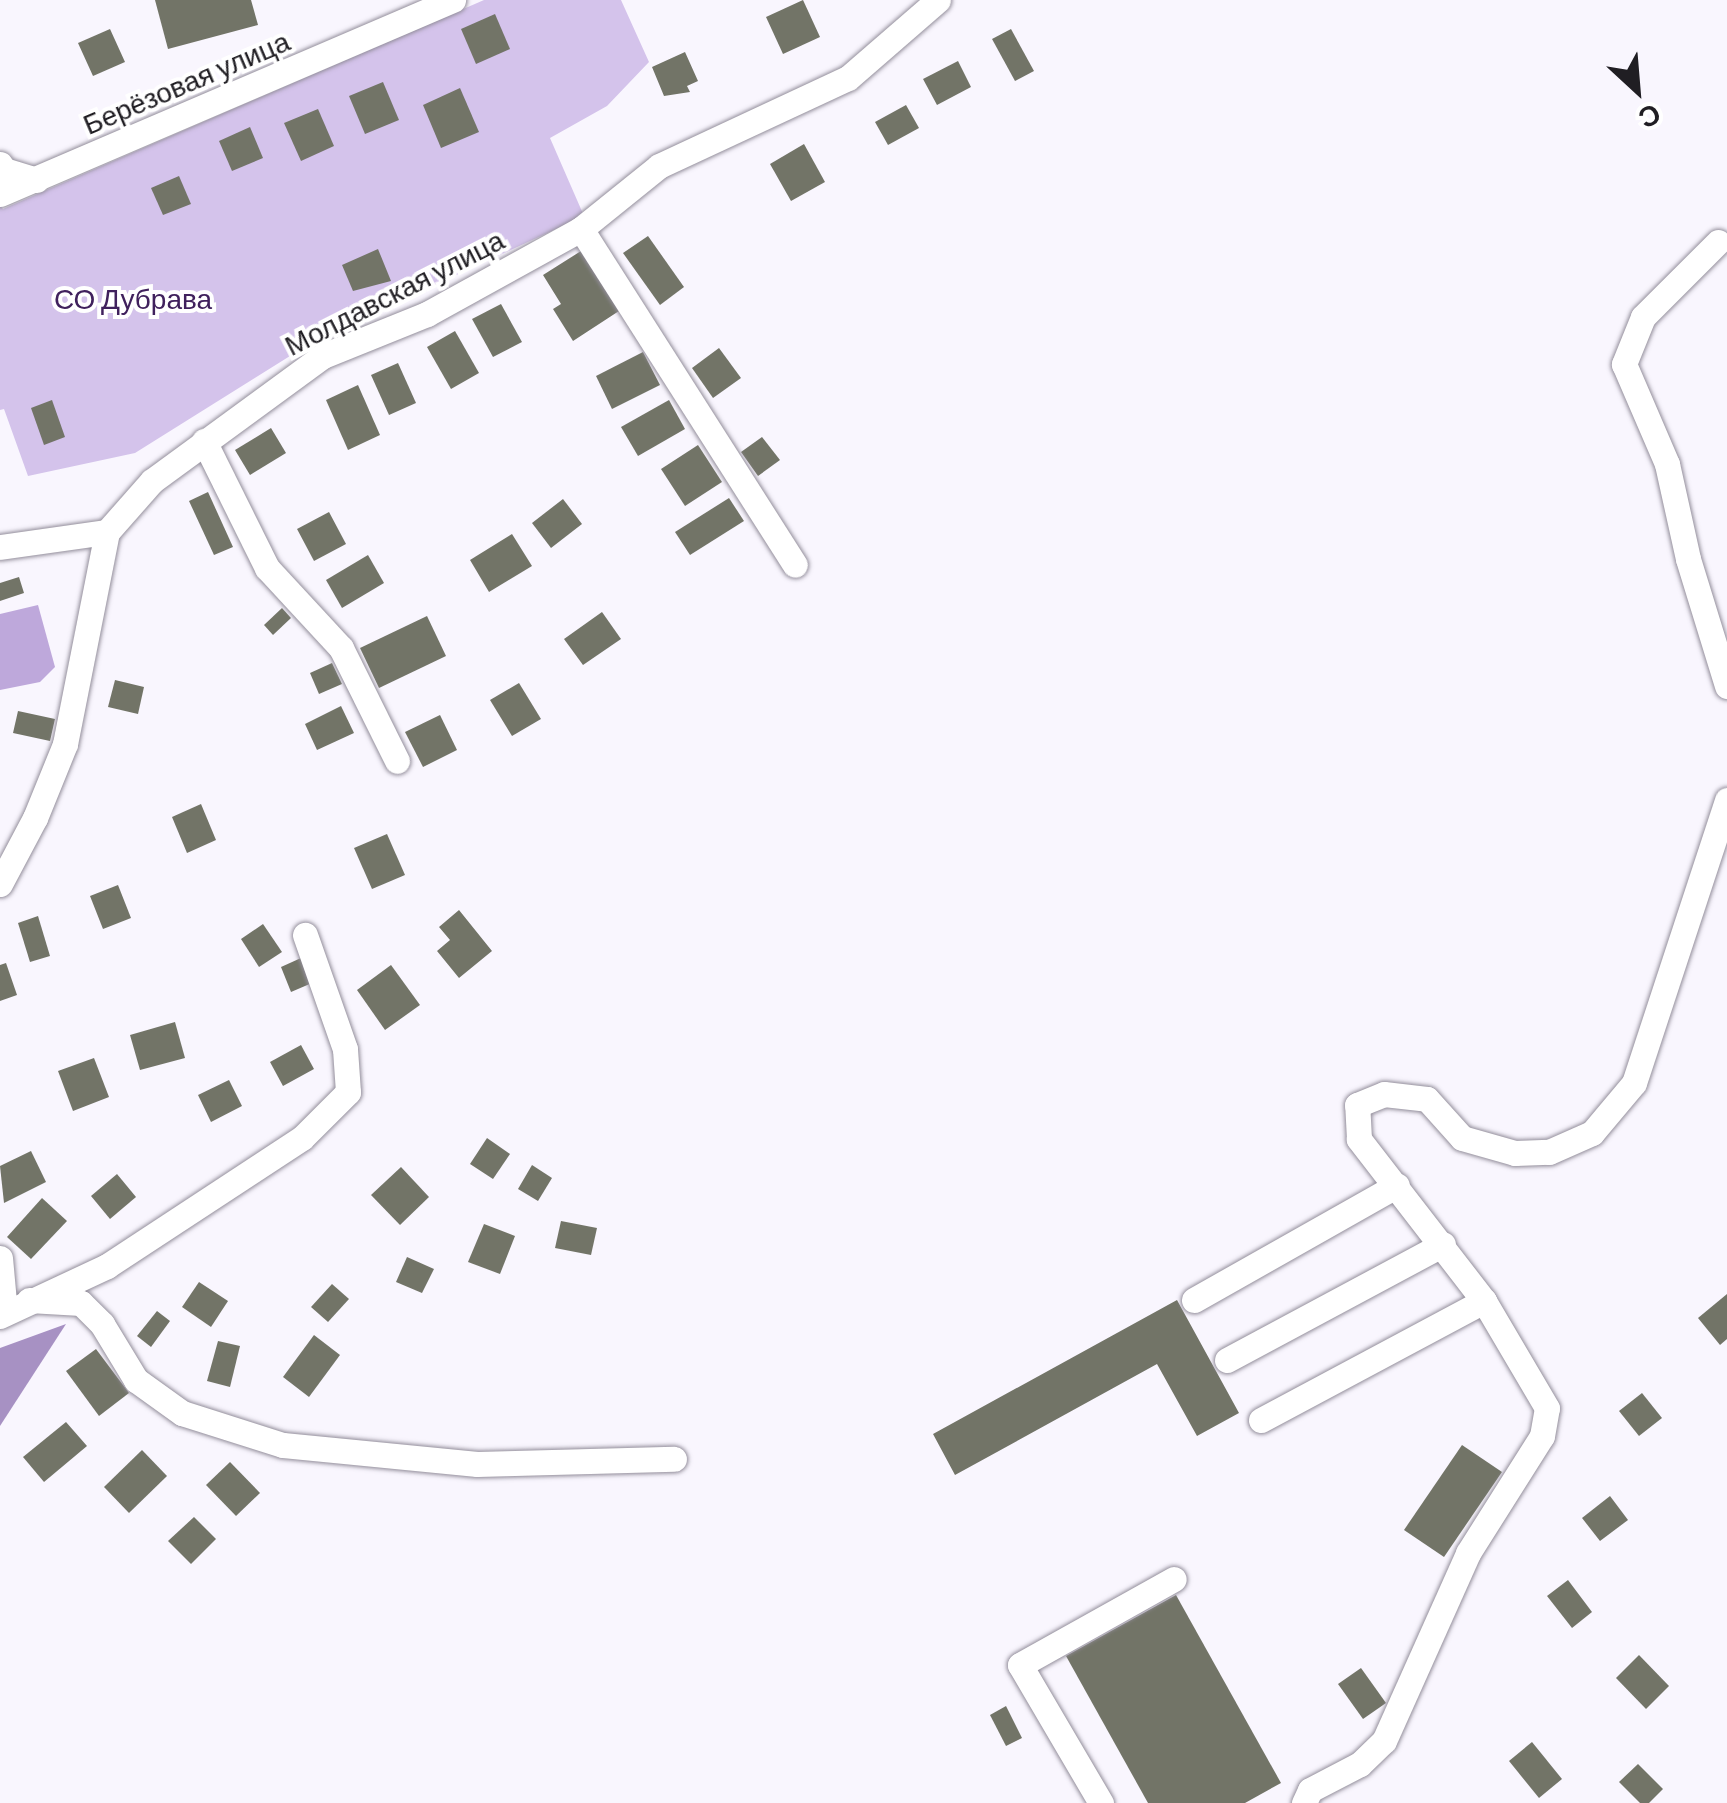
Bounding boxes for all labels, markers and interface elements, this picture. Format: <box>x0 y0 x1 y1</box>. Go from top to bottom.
street label: Берёзовая улица <box>78 23 294 141</box>
north arrow <box>1587 40 1687 140</box>
text: С <box>1634 97 1667 137</box>
street label: Молдавская улица <box>279 222 509 362</box>
park label: СО Дубрава <box>54 281 212 315</box>

